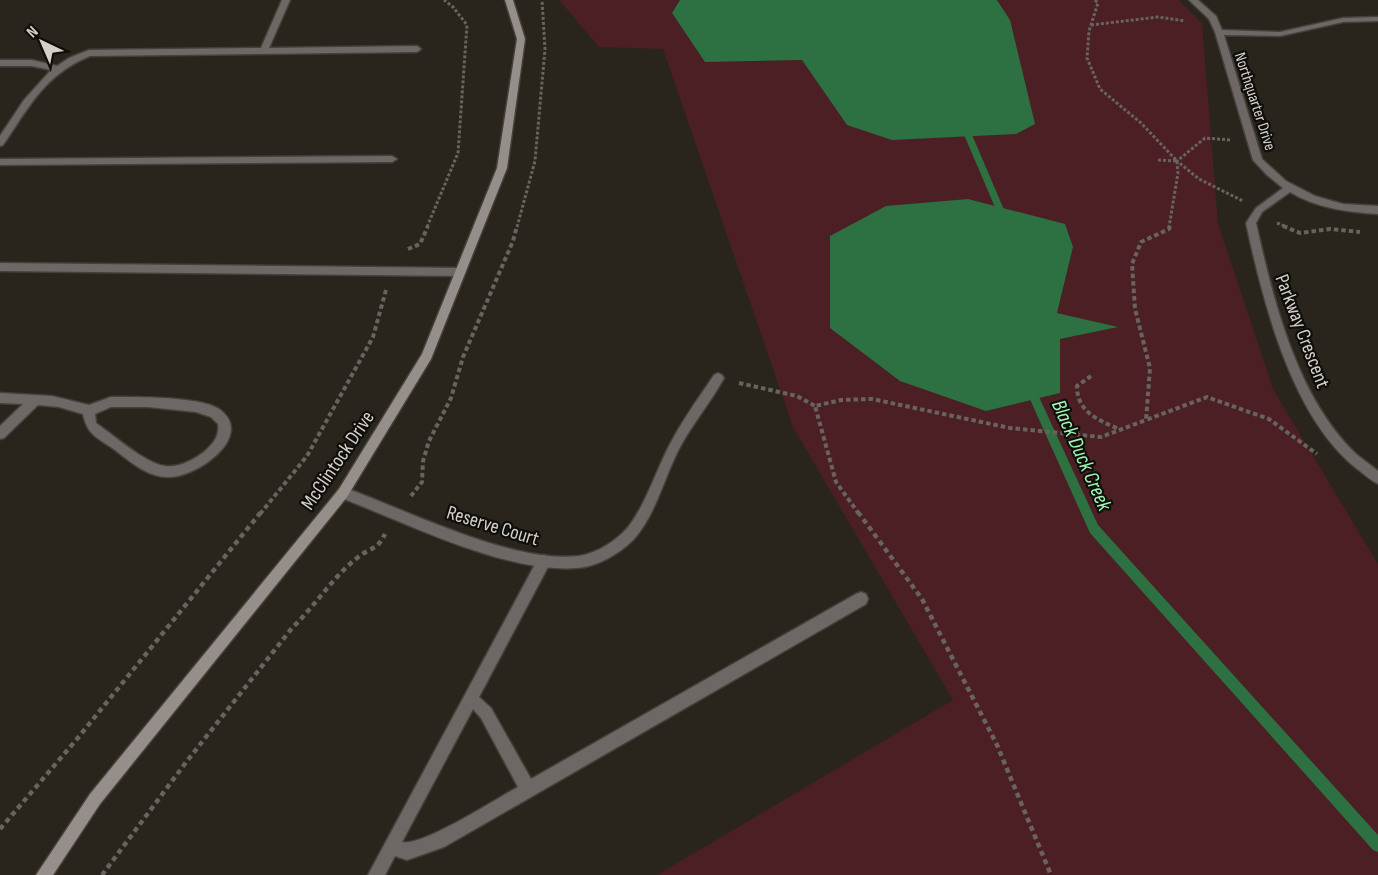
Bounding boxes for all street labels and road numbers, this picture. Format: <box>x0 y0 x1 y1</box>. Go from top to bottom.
street label: Northquarter Drive <box>1230 50 1279 153</box>
street label: Parkway Crescent <box>1269 271 1335 392</box>
street label: McClintock Drive <box>296 407 380 515</box>
street label: Reserve Court <box>444 501 542 551</box>

